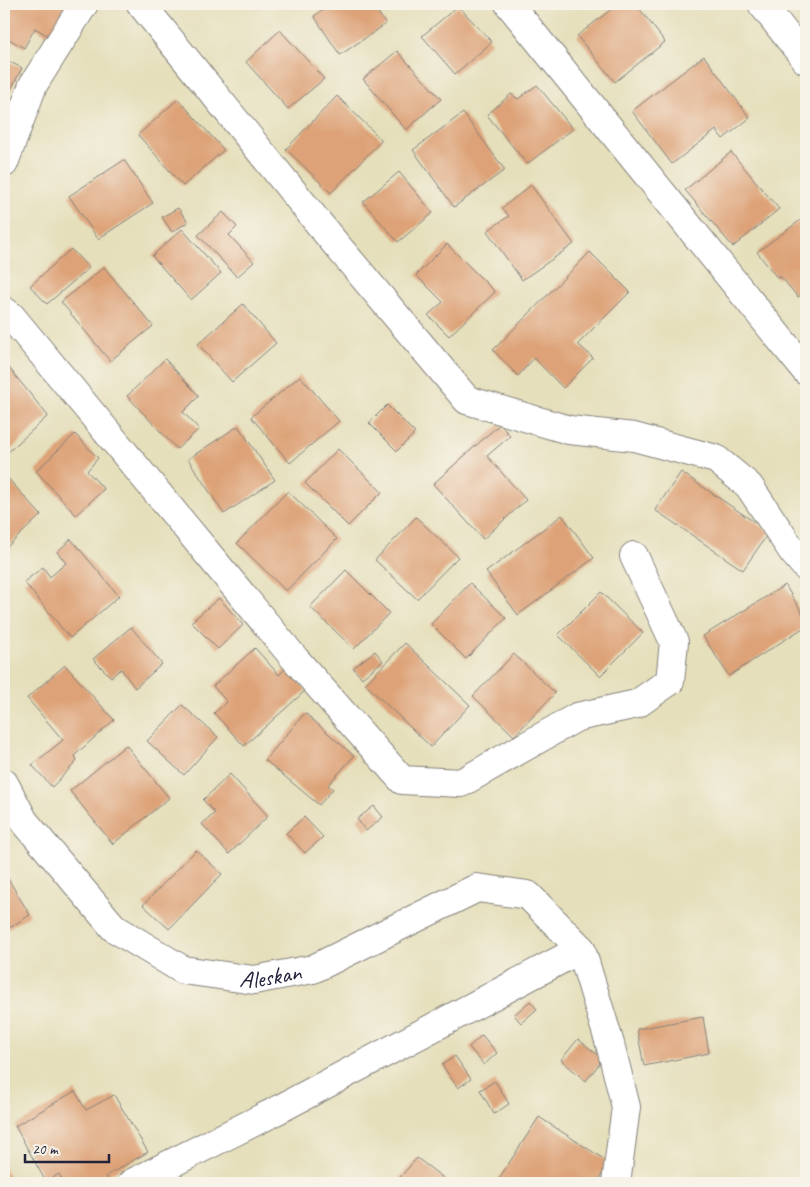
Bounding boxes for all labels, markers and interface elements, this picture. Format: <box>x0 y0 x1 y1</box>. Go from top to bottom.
street label: Aleskan <box>238 956 305 995</box>
scale bar <box>25 1132 109 1164</box>
text: 20 m <box>32 1140 59 1159</box>

